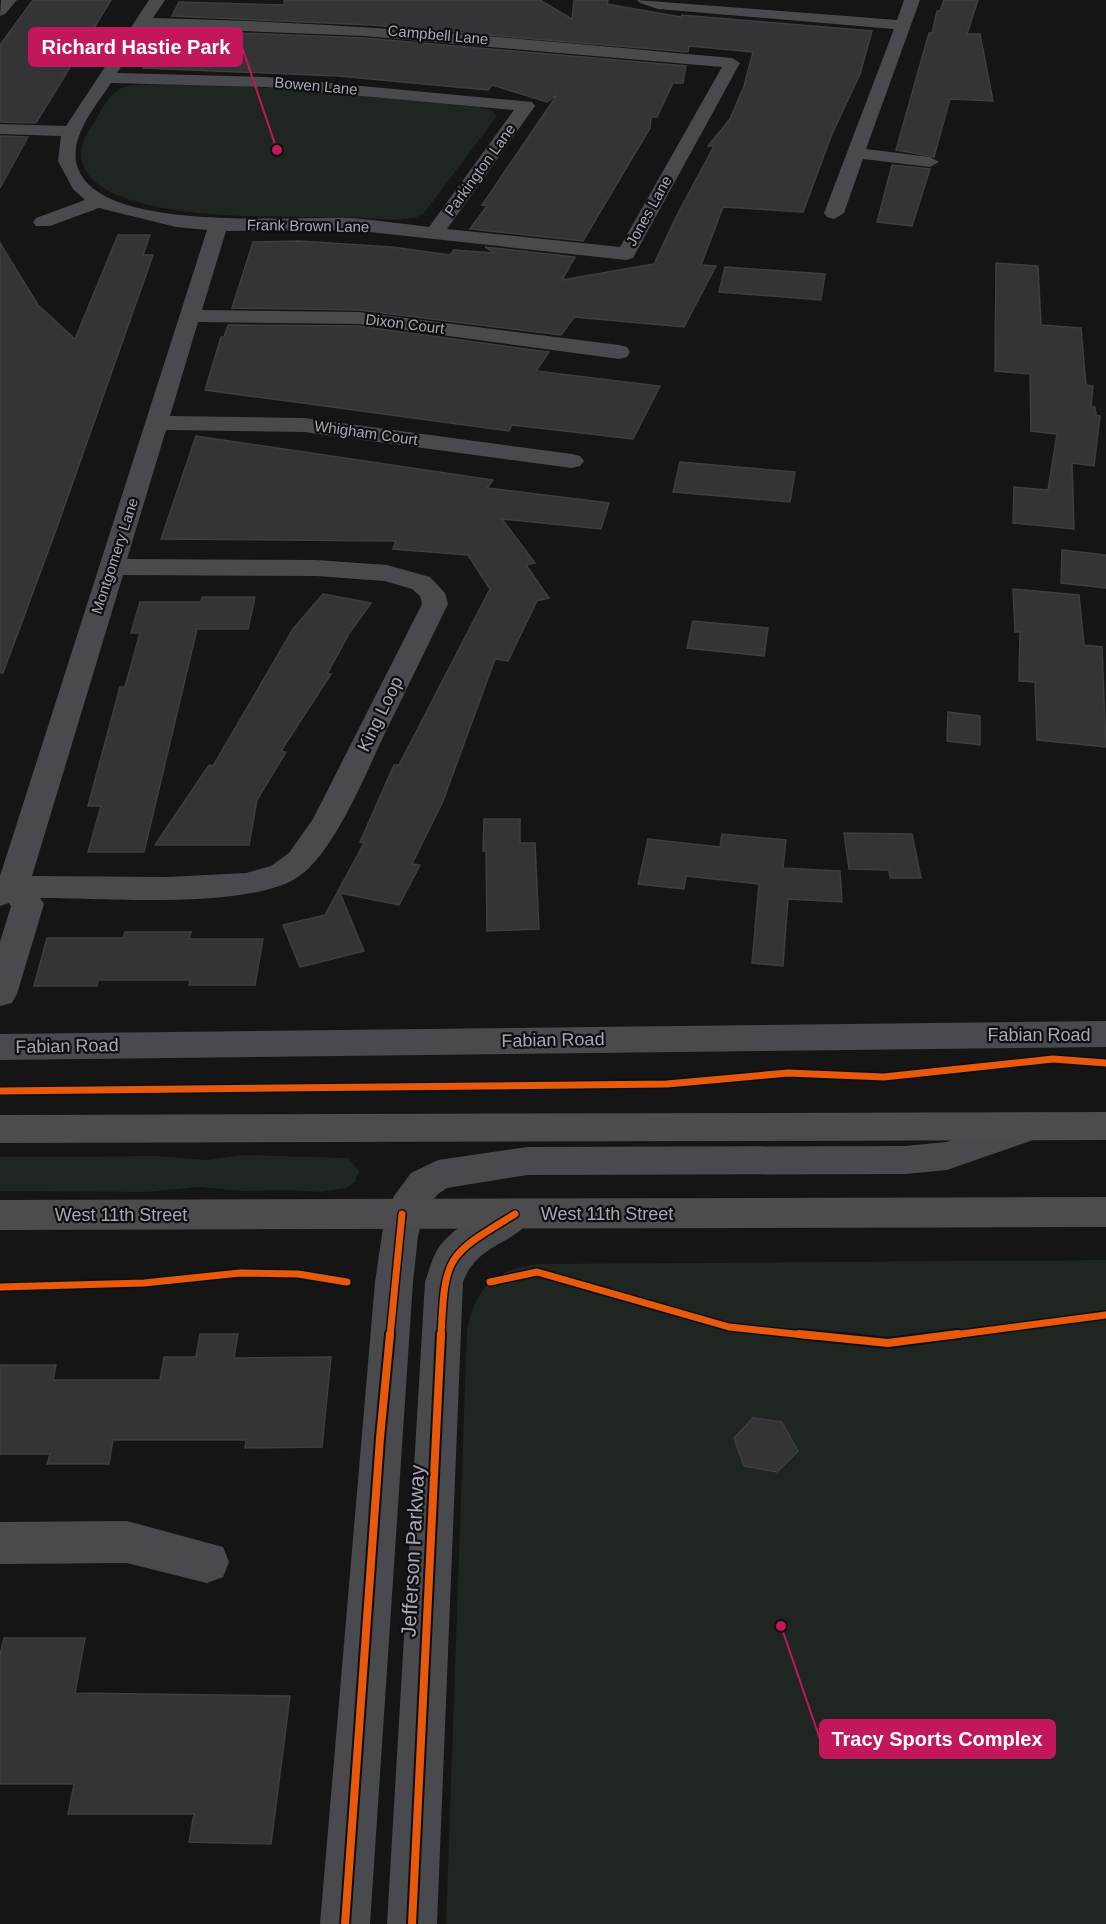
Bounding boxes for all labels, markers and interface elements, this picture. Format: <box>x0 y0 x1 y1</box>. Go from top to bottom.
street label: Campbell Lane <box>387 22 489 47</box>
callout: Richard Hastie Park <box>29 28 242 66</box>
text: Richard Hastie Park <box>42 36 231 58</box>
street label: Bowen Lane <box>274 73 358 98</box>
street label: Parkington Lane <box>441 121 519 219</box>
street label: Jones Lane <box>622 173 675 249</box>
street label: Frank Brown Lane <box>247 216 369 235</box>
street label: Dixon Court <box>365 310 446 337</box>
street label: Whigham Court <box>313 417 420 448</box>
street label: Montgomery Lane <box>88 496 141 616</box>
street label: King Loop <box>353 673 407 755</box>
street label: Fabian Road <box>987 1025 1091 1045</box>
street label: Fabian Road <box>501 1029 605 1051</box>
street label: Fabian Road <box>15 1035 119 1057</box>
street label: West 11th Street <box>541 1204 673 1224</box>
street label: West 11th Street <box>55 1205 187 1225</box>
street label: Jefferson Parkway <box>397 1464 429 1638</box>
callout: Tracy Sports Complex <box>820 1720 1055 1758</box>
text: Tracy Sports Complex <box>831 1728 1043 1750</box>

